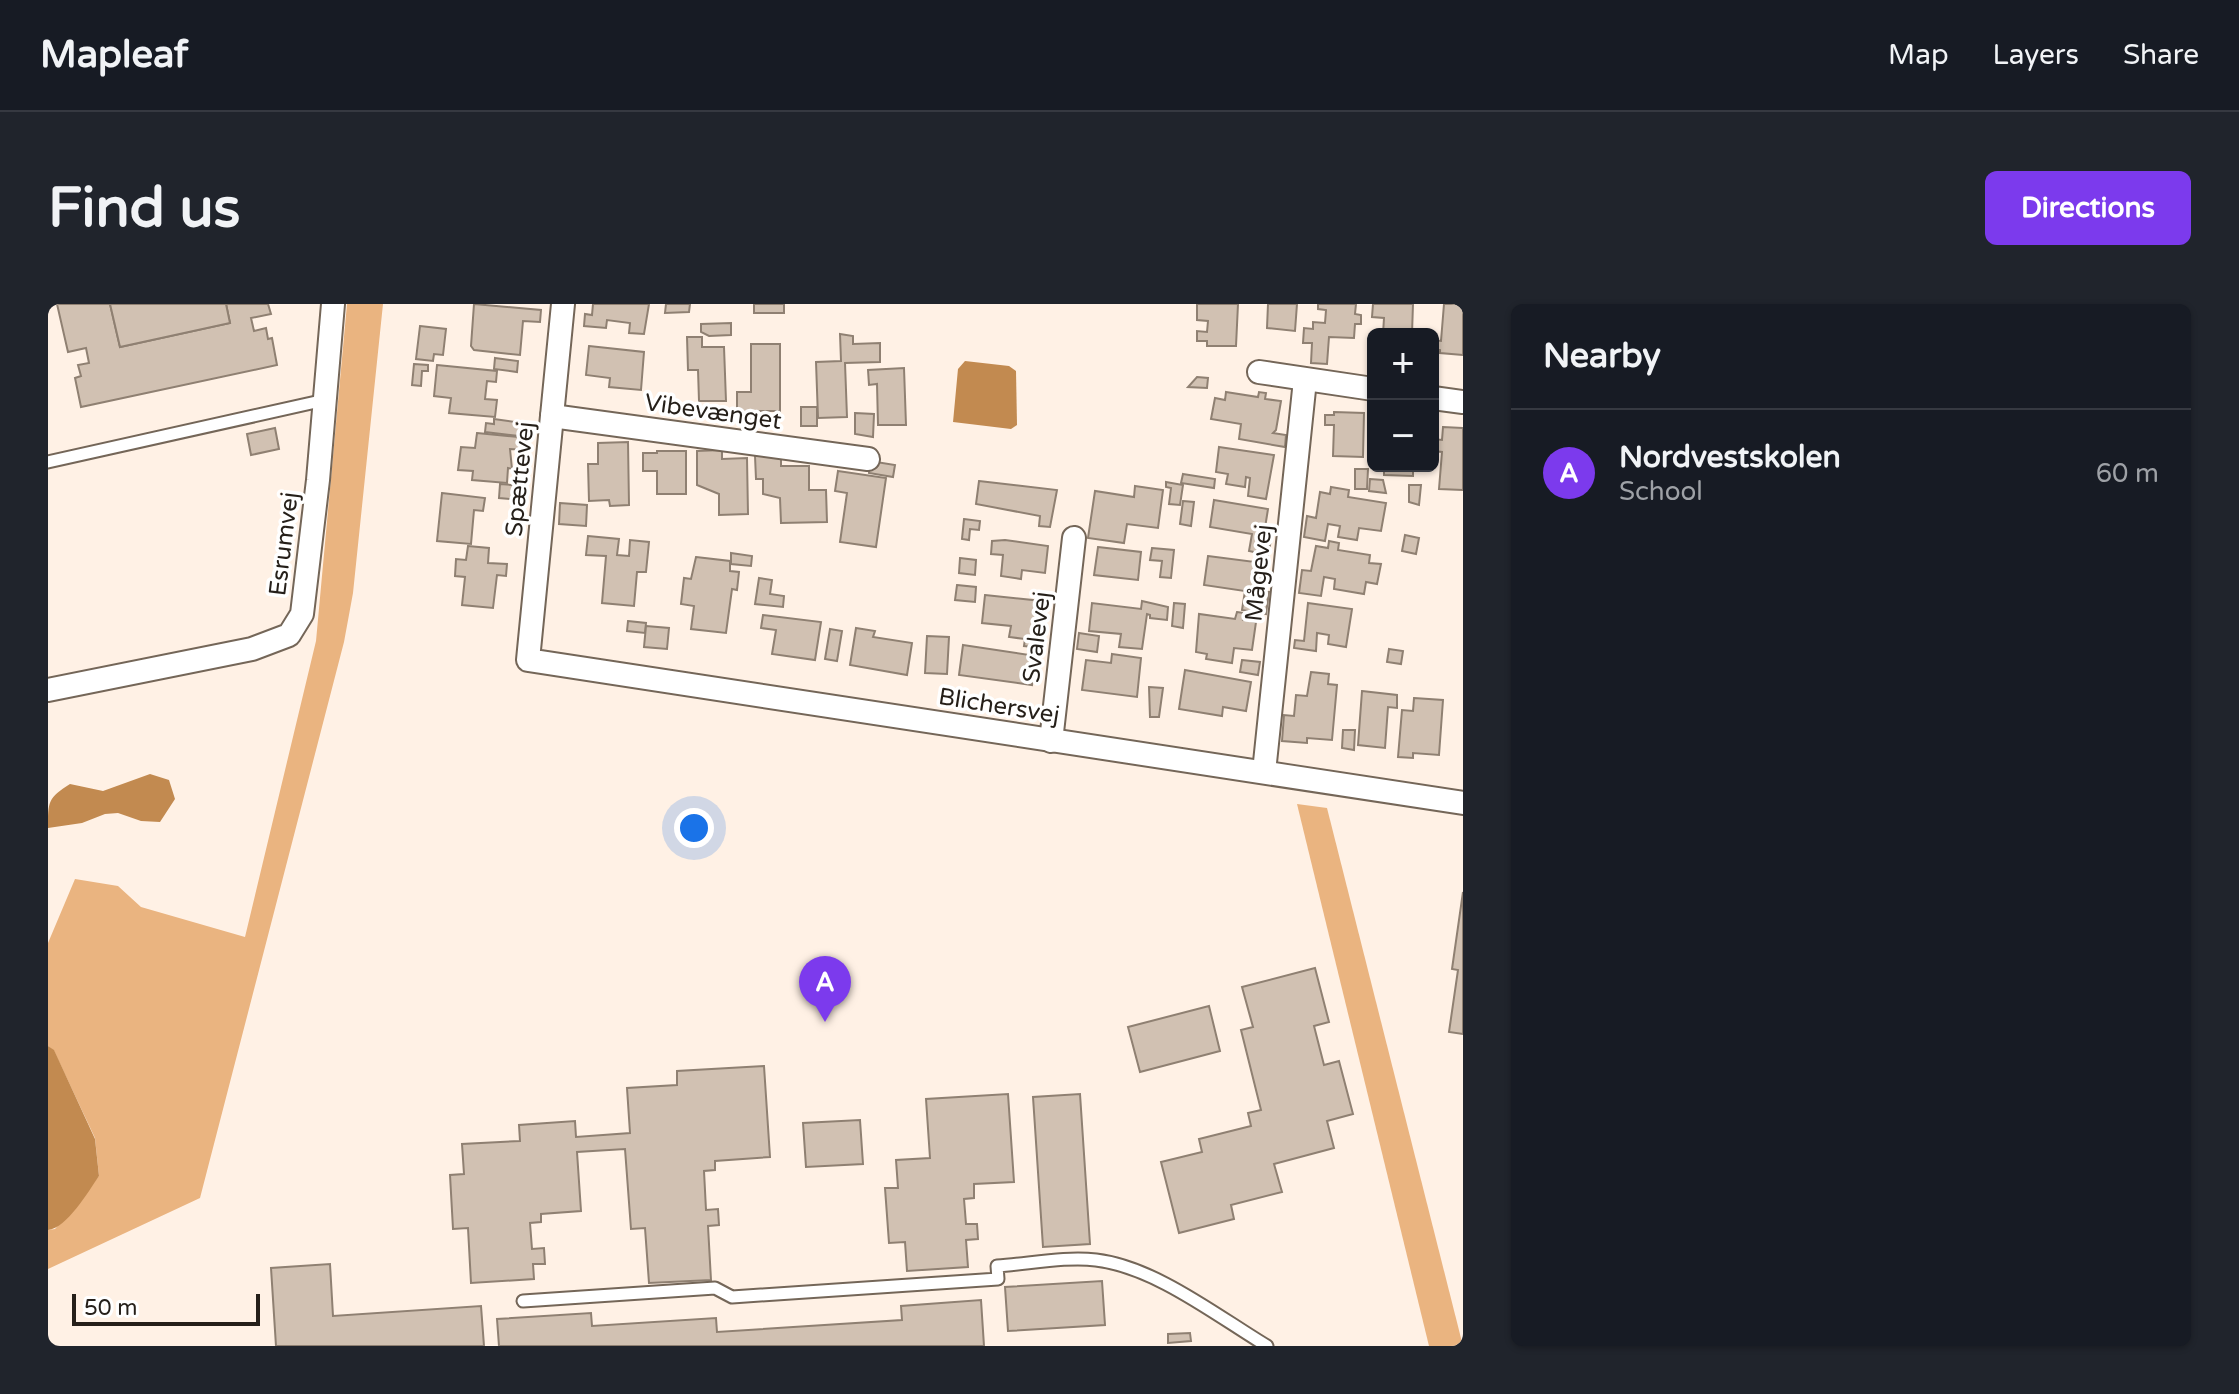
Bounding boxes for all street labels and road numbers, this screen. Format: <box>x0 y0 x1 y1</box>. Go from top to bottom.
street label: Vibevænget <box>643 388 783 436</box>
street label: Spættevej <box>500 420 540 538</box>
street label: Esrumvej <box>263 490 305 598</box>
street label: Mågevej <box>1239 523 1279 623</box>
street label: Svalevej <box>1017 590 1057 684</box>
street label: Blichersvej <box>936 682 1062 730</box>

